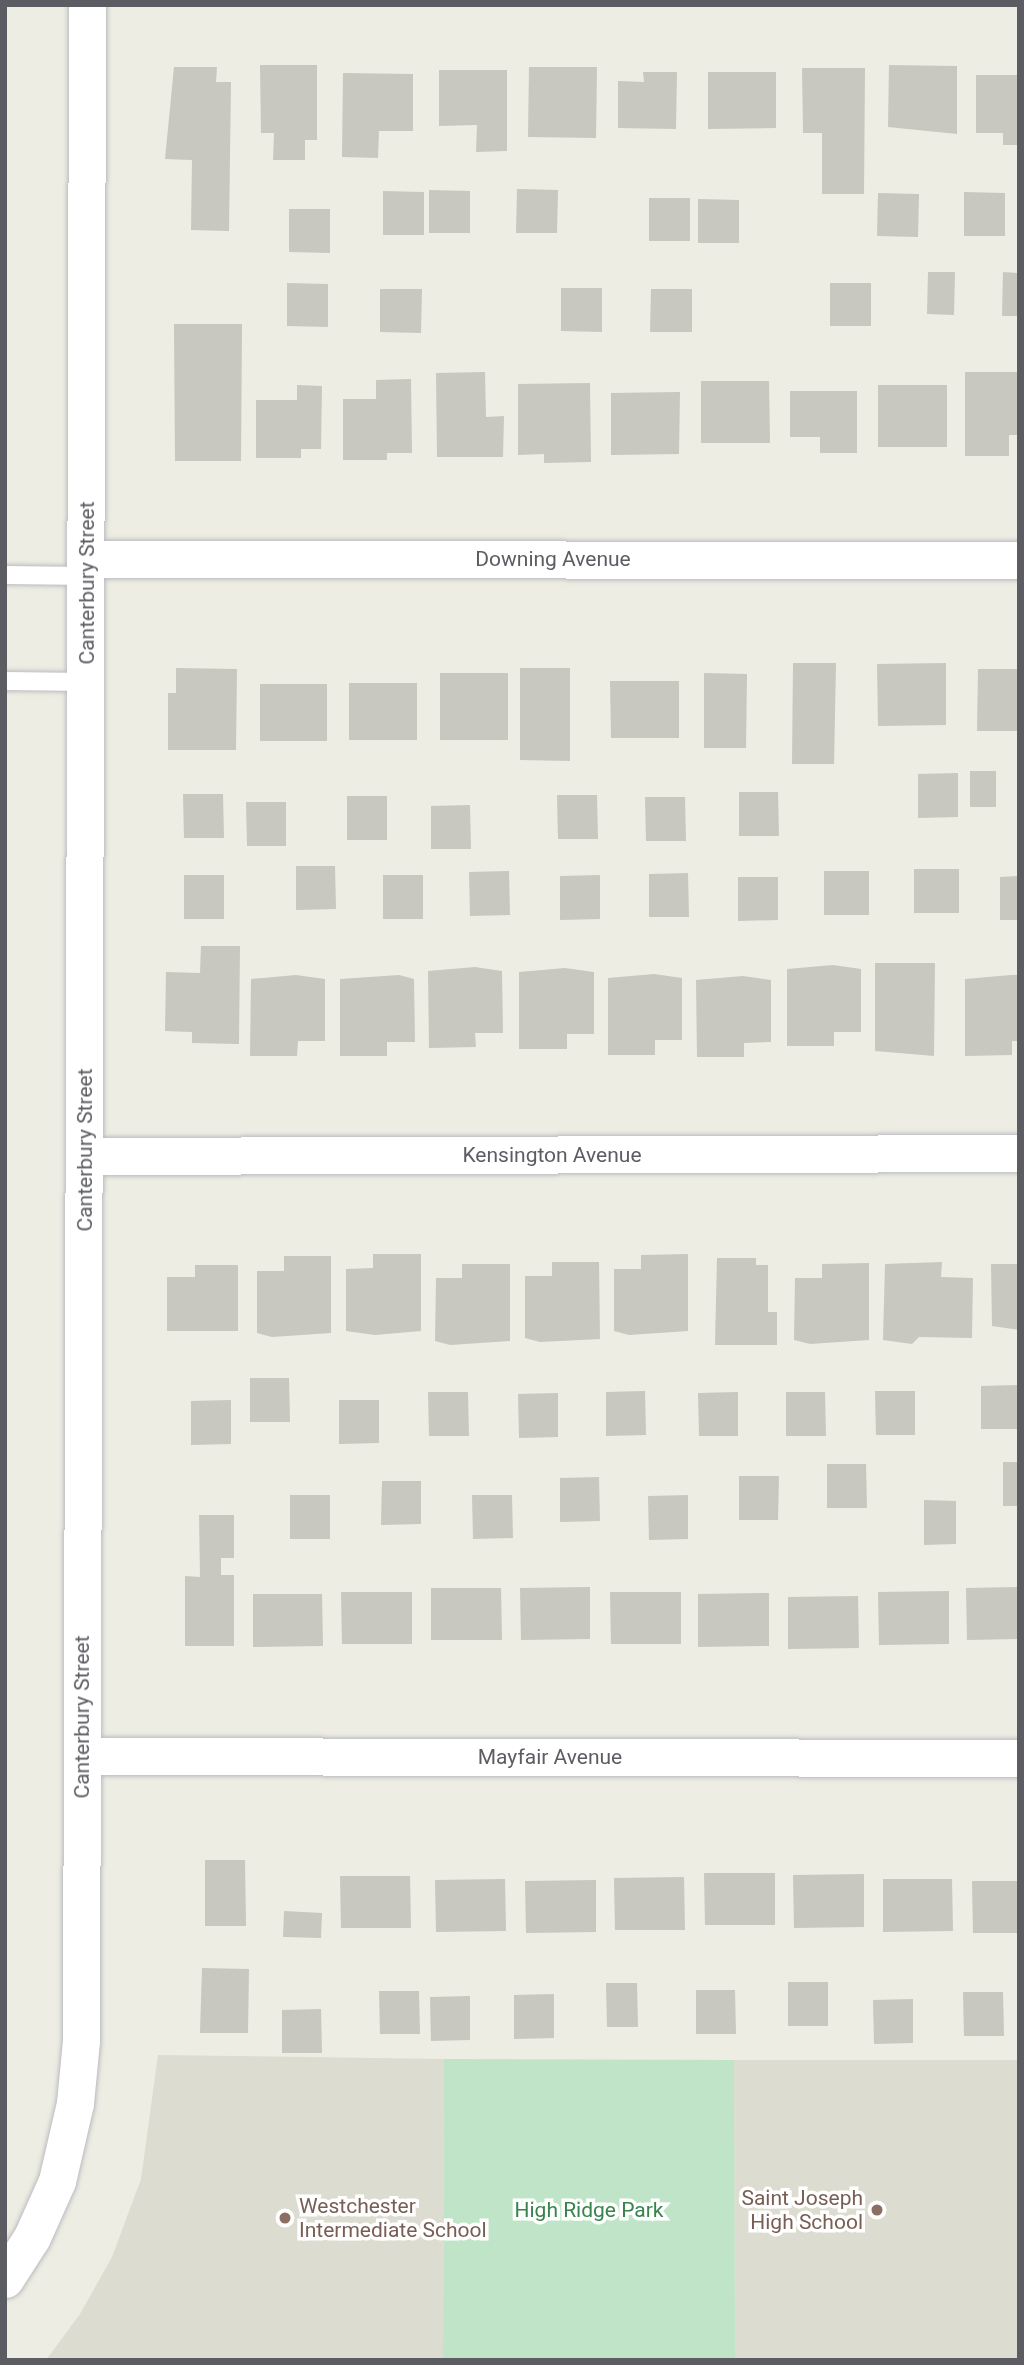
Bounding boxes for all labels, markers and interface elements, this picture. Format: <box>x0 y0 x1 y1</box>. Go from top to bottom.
street label: Canterbury Street <box>74 501 100 665</box>
street label: Downing Avenue <box>475 546 631 572</box>
street label: Canterbury Street <box>72 1068 98 1232</box>
street label: Kensington Avenue <box>462 1142 642 1168</box>
street label: Canterbury Street <box>69 1635 95 1799</box>
street label: Mayfair Avenue <box>478 1744 622 1770</box>
place label: Saint Joseph High School <box>741 2185 863 2235</box>
place label: Westchester Intermediate School <box>299 2193 487 2243</box>
park label: High Ridge Park <box>515 2197 663 2223</box>
marker: Saint Joseph High School <box>869 2202 885 2218</box>
marker: Westchester Intermediate School <box>277 2210 293 2226</box>

